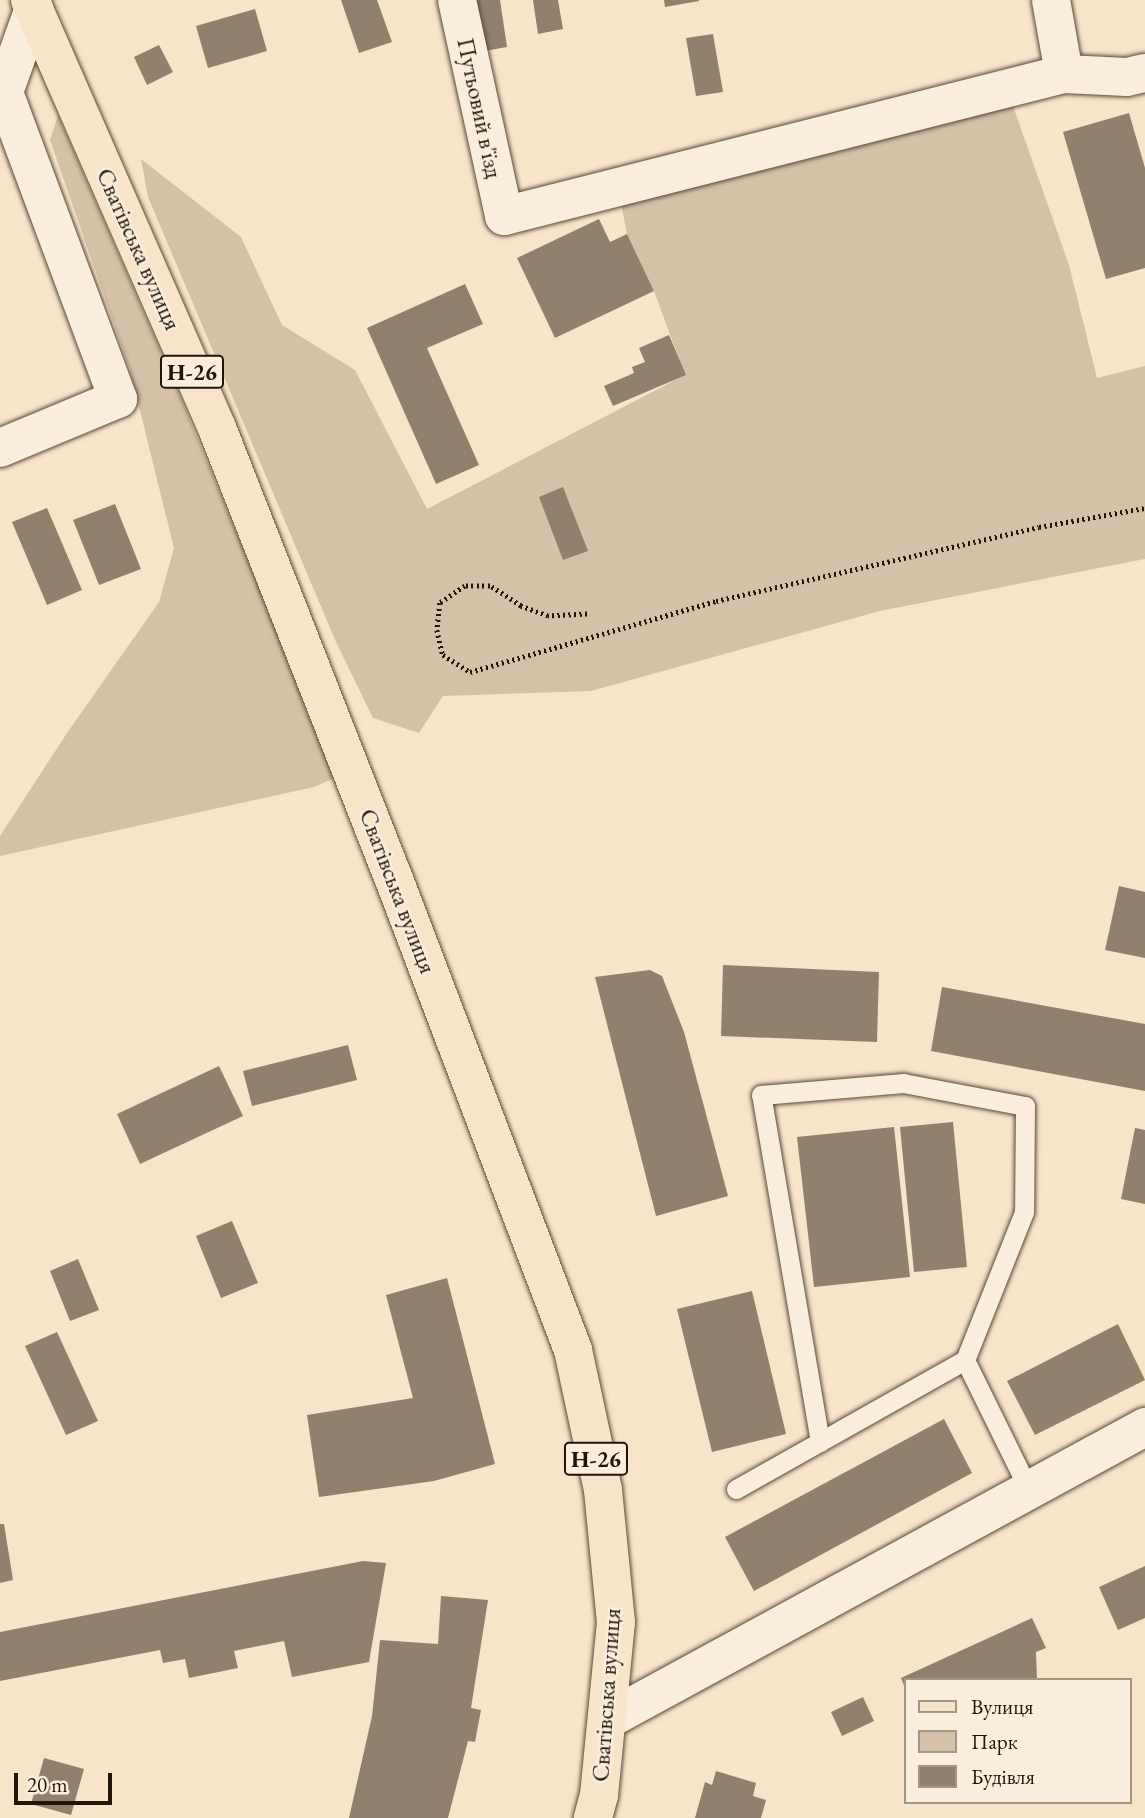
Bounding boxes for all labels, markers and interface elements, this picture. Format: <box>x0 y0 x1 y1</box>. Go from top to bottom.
street label: Путьовий в'їзд <box>451 35 509 181</box>
street label: Сватівська вулиця <box>90 164 188 334</box>
road number: Н-26 <box>159 352 225 392</box>
street label: Сватівська вулиця <box>353 805 443 977</box>
road number: Н-26 <box>563 1440 629 1478</box>
street label: Сватівська вулиця <box>586 1607 626 1783</box>
legend <box>904 1678 1131 1804</box>
text: Вулиця <box>971 1693 1033 1720</box>
text: Парк <box>971 1728 1018 1755</box>
scale bar <box>18 1758 116 1802</box>
text: Будівля <box>971 1763 1035 1790</box>
text: 20 m <box>27 1771 68 1798</box>

